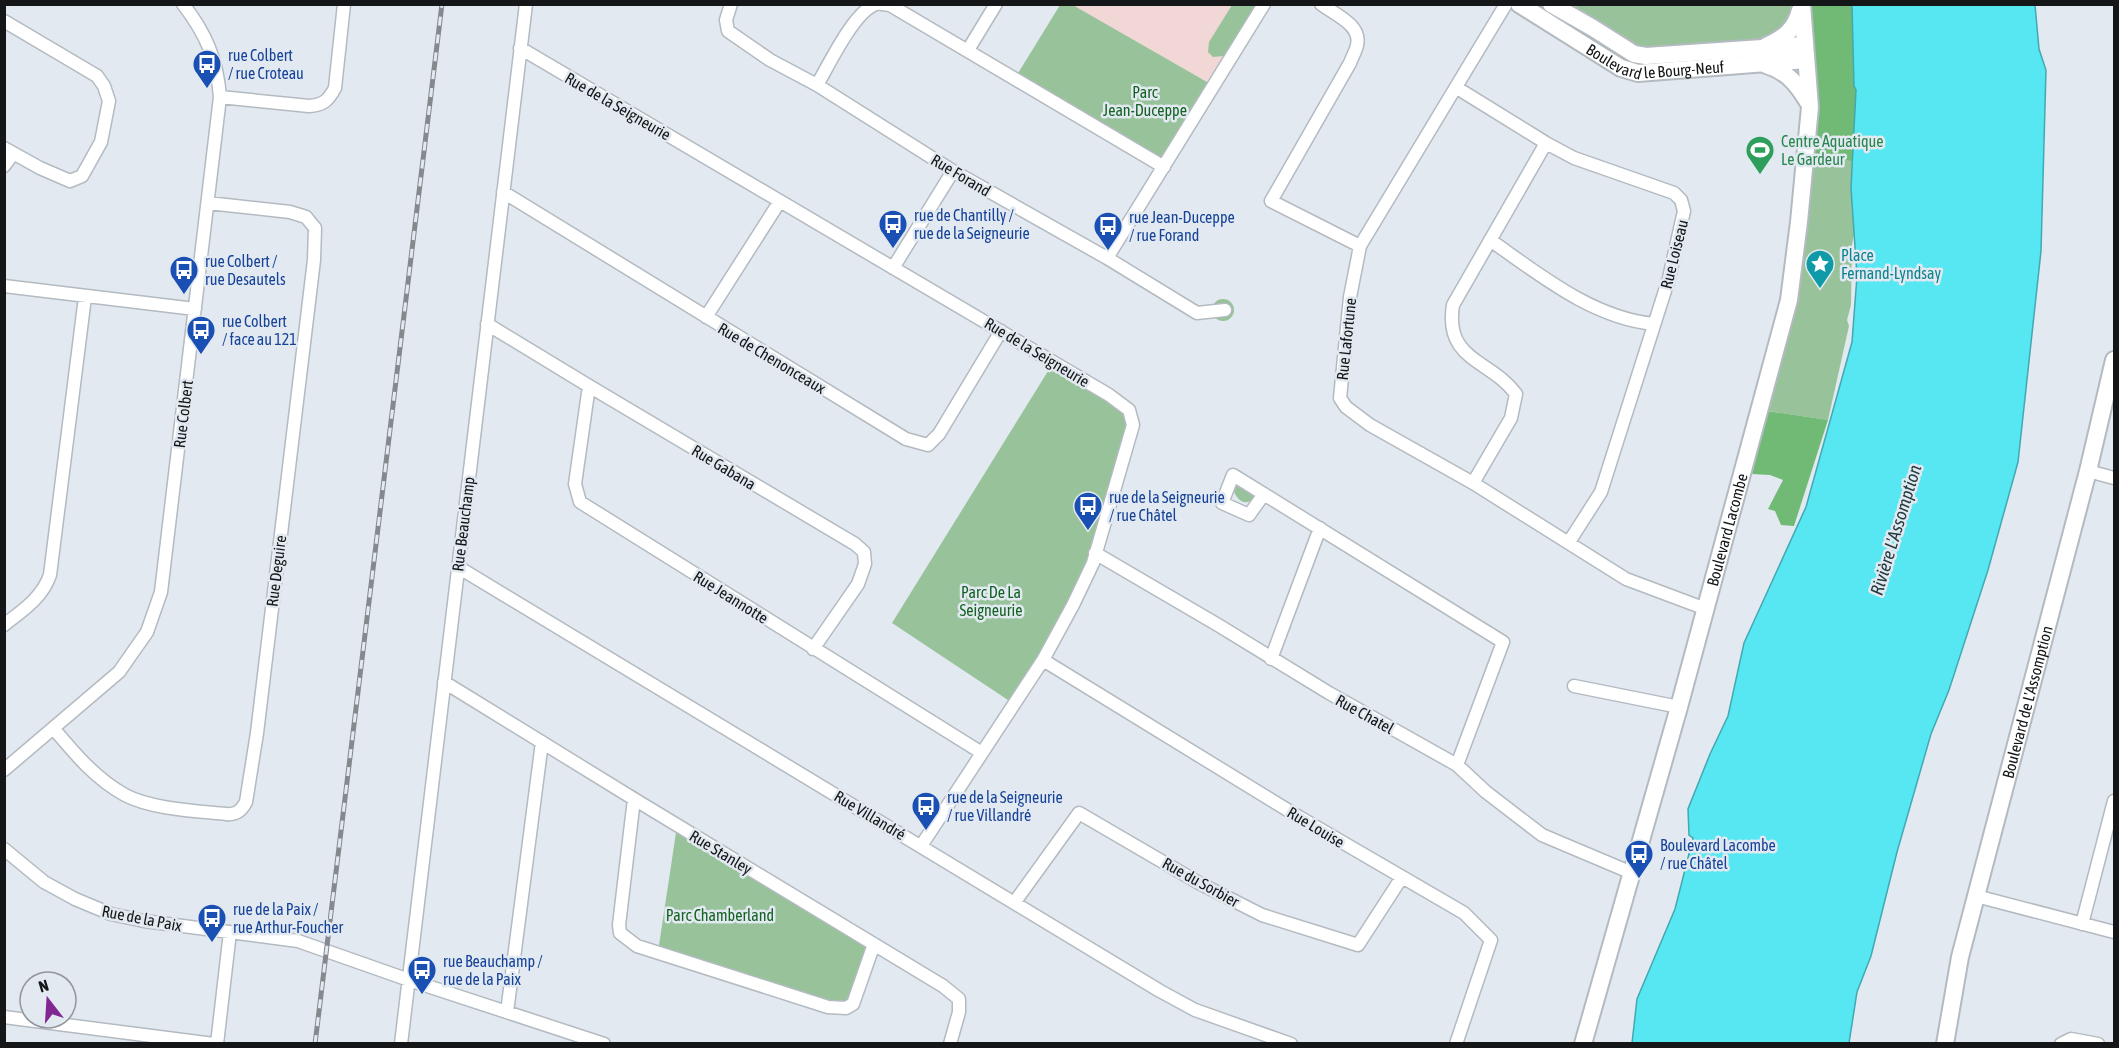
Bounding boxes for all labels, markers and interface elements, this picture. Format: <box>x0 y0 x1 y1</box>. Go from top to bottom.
street label: Boulevard le Bourg-Neuf <box>1583 40 1725 83</box>
place label: rue Colbert / rue Croteau <box>228 46 304 82</box>
bus stop icon: rue Colbert / rue Croteau <box>191 48 223 90</box>
street label: Rue de la Seigneurie <box>561 68 674 144</box>
park label: Parc Jean-Duceppe <box>1103 83 1187 120</box>
place label: Centre Aquatique Le Gardeur <box>1781 132 1883 168</box>
sports icon: Centre Aquatique Le Gardeur <box>1744 134 1776 176</box>
street label: Rue Forand <box>928 150 994 200</box>
place label: rue de Chantilly / rue de la Seigneurie <box>914 206 1030 243</box>
bus stop icon: rue de Chantilly / rue de la Seigneurie <box>877 208 909 250</box>
place label: rue Jean-Duceppe / rue Forand <box>1129 208 1235 244</box>
bus stop icon: rue Jean-Duceppe / rue Forand <box>1092 210 1124 252</box>
street label: Rue Loiseau <box>1657 218 1691 290</box>
place label: Place Fernand-Lyndsay <box>1841 246 1941 283</box>
place icon: Place Fernand-Lyndsay <box>1804 248 1836 290</box>
place label: rue Colbert / rue Desautels <box>205 252 286 288</box>
bus stop icon: rue Colbert / rue Desautels <box>168 254 200 296</box>
street label: Rue Lafortune <box>1333 297 1359 381</box>
place label: rue Colbert / face au 121 <box>222 312 297 348</box>
bus stop icon: rue Colbert / face au 121 <box>185 314 217 356</box>
street label: Rue de la Seigneurie <box>981 314 1093 391</box>
street label: Rue de Chenonceaux <box>715 319 830 397</box>
street label: Rue Colbert <box>170 379 196 449</box>
street label: Rue Gabana <box>689 441 759 493</box>
water label: Rivière L'Assomption <box>1866 462 1925 598</box>
street label: Boulevard Lacombe <box>1703 471 1751 588</box>
street label: Rue Beauchamp <box>448 476 479 573</box>
place label: rue de la Seigneurie / rue Châtel <box>1109 488 1225 524</box>
bus stop icon: rue de la Seigneurie / rue Châtel <box>1072 490 1104 532</box>
street label: Rue Deguire <box>263 534 290 608</box>
street label: Rue Jeannotte <box>690 567 772 627</box>
park label: Parc De La Seigneurie <box>960 583 1022 620</box>
street label: Boulevard de L'Assomption <box>1998 624 2056 780</box>
street label: Rue Chatel <box>1333 691 1398 738</box>
street label: Rue Villandré <box>831 787 909 843</box>
place label: rue de la Seigneurie / rue Villandré <box>947 788 1063 824</box>
bus stop icon: rue de la Seigneurie / rue Villandré <box>910 790 942 832</box>
street label: Rue Louise <box>1284 803 1348 851</box>
street label: Rue Stanley <box>686 826 756 879</box>
place label: Boulevard Lacombe / rue Châtel <box>1660 836 1776 872</box>
bus stop icon: Boulevard Lacombe / rue Châtel <box>1623 838 1655 880</box>
street label: Rue du Sorbier <box>1160 854 1243 911</box>
place label: rue de la Paix / rue Arthur-Foucher <box>233 900 343 936</box>
street label: Rue de la Paix <box>100 901 184 935</box>
bus stop icon: rue de la Paix / rue Arthur-Foucher <box>196 902 228 944</box>
park label: Parc Chamberland <box>666 906 774 924</box>
place label: rue Beauchamp / rue de la Paix <box>443 952 543 988</box>
bus stop icon: rue Beauchamp / rue de la Paix <box>406 954 438 996</box>
north arrow <box>18 970 78 1030</box>
text: N <box>36 976 51 996</box>

